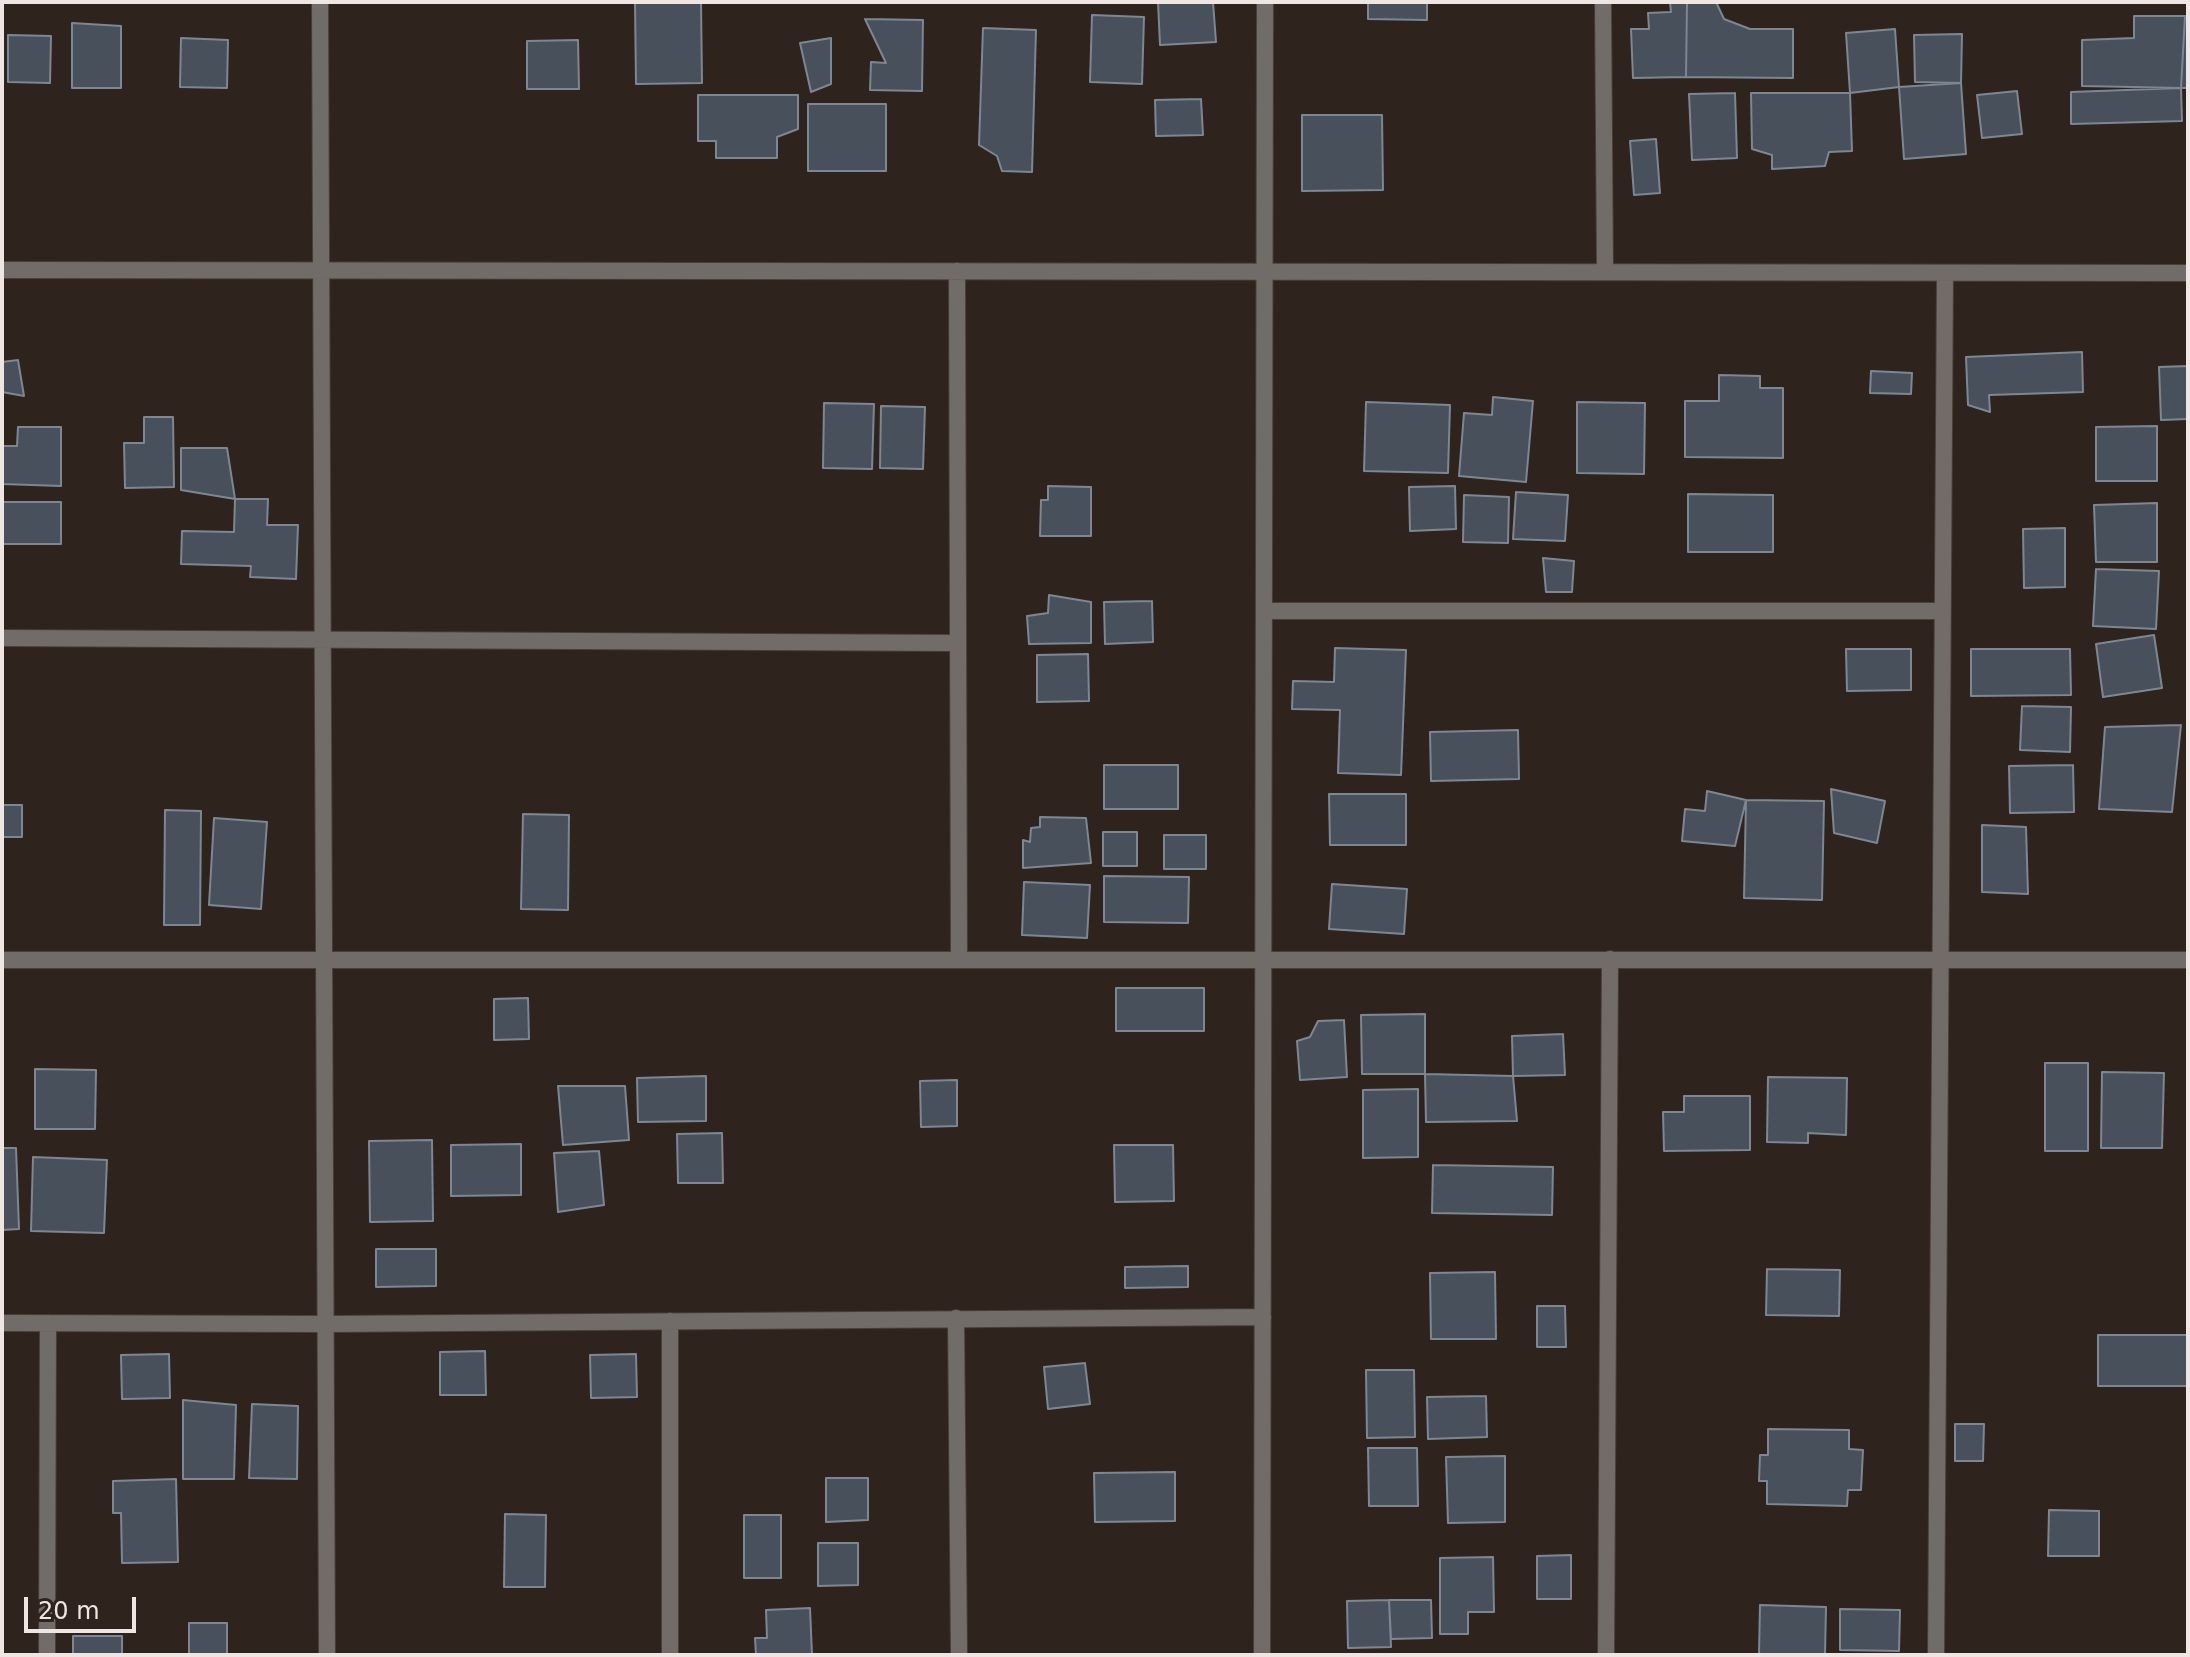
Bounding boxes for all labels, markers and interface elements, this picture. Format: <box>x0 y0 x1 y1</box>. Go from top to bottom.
scale bar <box>28 1581 140 1631</box>
text: 20 m <box>38 1597 100 1625</box>

